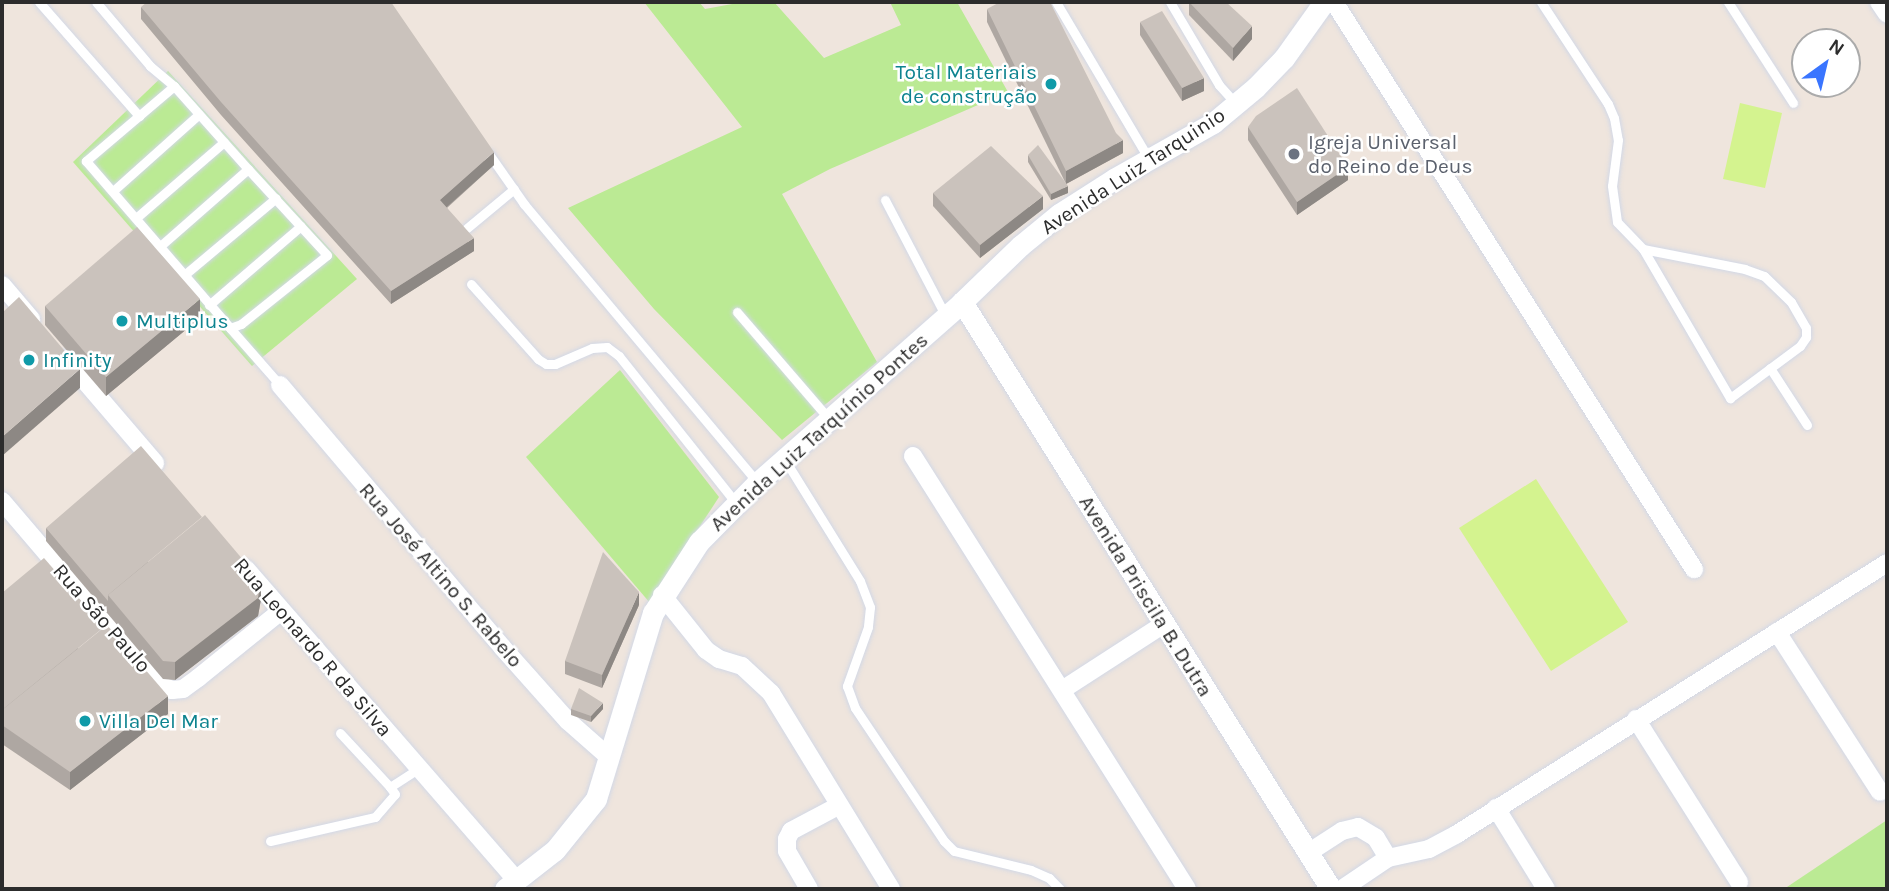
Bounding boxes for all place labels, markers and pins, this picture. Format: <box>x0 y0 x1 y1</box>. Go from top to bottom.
place label: Total Materiais de construção <box>896 59 1037 109</box>
marker: Total Materiais de construção <box>1043 76 1059 92</box>
place label: Igreja Universal do Reino de Deus <box>1308 129 1473 179</box>
marker: Igreja Universal do Reino de Deus <box>1286 146 1302 162</box>
place label: Multiplus <box>136 308 228 334</box>
marker: Multiplus <box>114 313 130 329</box>
place label: Infinity <box>43 347 112 373</box>
marker: Infinity <box>21 352 37 368</box>
place label: Villa Del Mar <box>99 708 218 734</box>
marker: Villa Del Mar <box>77 713 93 729</box>

